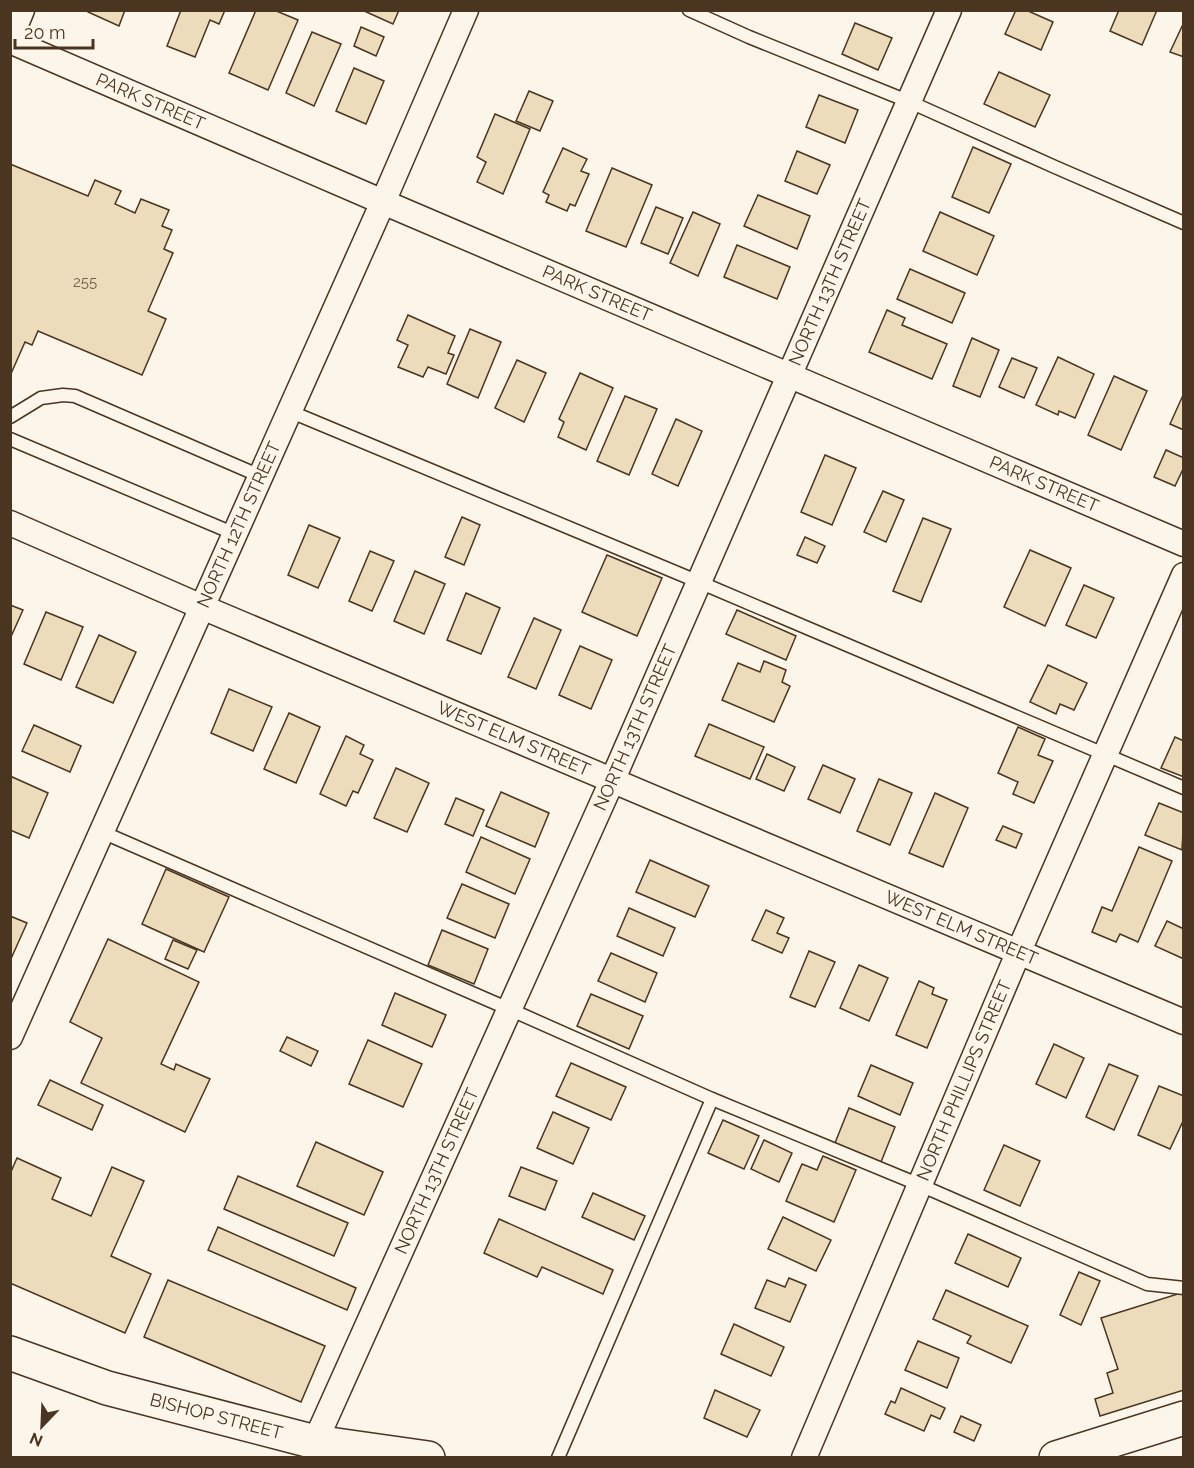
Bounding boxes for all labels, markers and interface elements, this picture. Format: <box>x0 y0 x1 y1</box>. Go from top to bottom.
scale bar <box>15 12 93 50</box>
text: 20 m <box>24 22 66 43</box>
street label: PARK STREET <box>93 68 208 134</box>
street label: NORTH 13TH STREET <box>784 196 875 368</box>
street label: PARK STREET <box>539 260 655 326</box>
house number: 255 <box>73 273 97 291</box>
street label: NORTH 12TH STREET <box>192 438 285 611</box>
street label: PARK STREET <box>986 451 1102 516</box>
street label: NORTH 13TH STREET <box>589 641 680 814</box>
street label: WEST ELM STREET <box>434 697 594 780</box>
street label: WEST ELM STREET <box>882 886 1041 969</box>
street label: NORTH PHILLIPS STREET <box>912 977 1015 1184</box>
street label: NORTH 13TH STREET <box>390 1085 483 1257</box>
street label: BISHOP STREET <box>148 1389 285 1443</box>
north arrow <box>12 1396 72 1456</box>
text: N <box>27 1428 46 1450</box>

